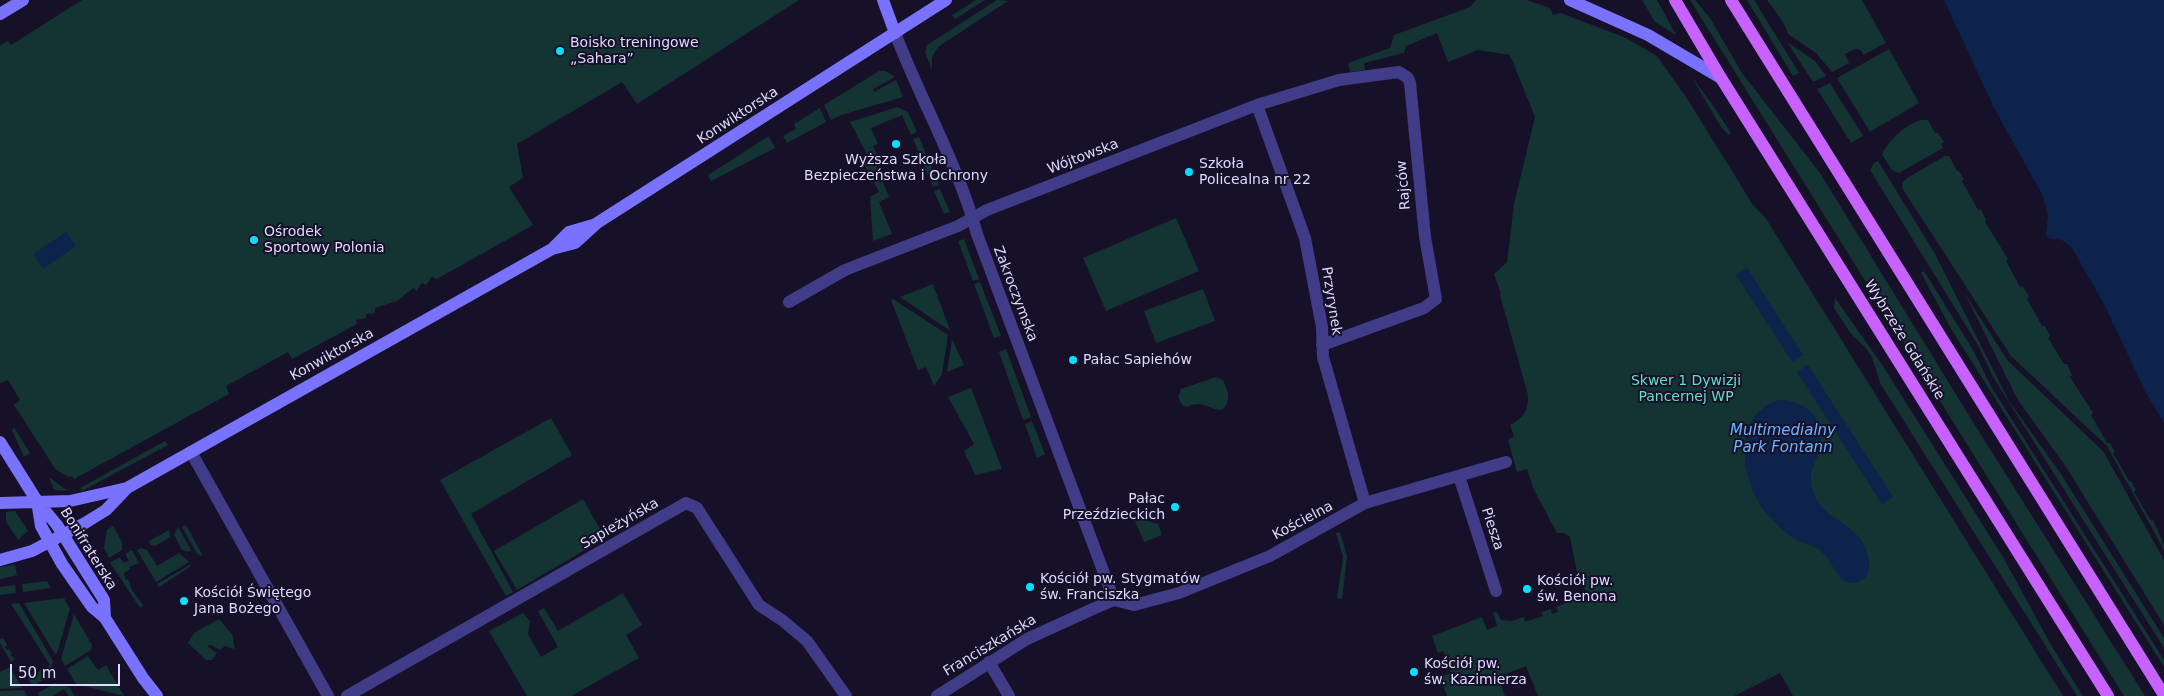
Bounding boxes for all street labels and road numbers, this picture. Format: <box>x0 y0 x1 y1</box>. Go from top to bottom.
street label: Konwiktorska <box>694 84 782 148</box>
street label: Wójtowska <box>1045 136 1121 178</box>
street label: Rajców <box>1393 160 1415 210</box>
street label: Zakroczymska <box>989 244 1041 344</box>
street label: Przyrynek <box>1317 266 1345 336</box>
street label: Wybrzeże Gdańskie <box>1860 277 1948 403</box>
street label: Konwiktorska <box>287 325 377 385</box>
street label: Sapieżyńska <box>578 495 662 553</box>
street label: Kościelna <box>1270 498 1336 544</box>
street label: Bonifraterska <box>56 505 120 593</box>
street label: Piesza <box>1477 506 1507 552</box>
street label: Franciszkańska <box>940 612 1040 680</box>

